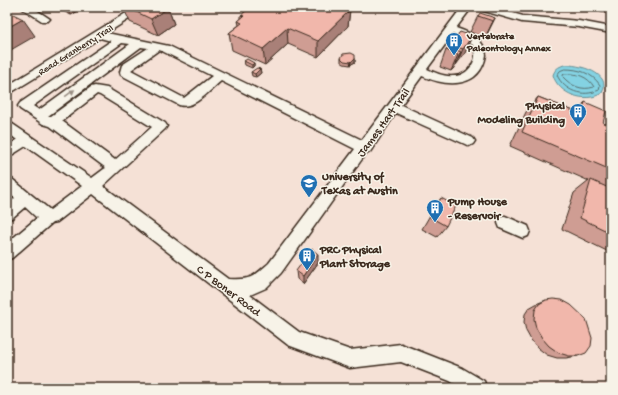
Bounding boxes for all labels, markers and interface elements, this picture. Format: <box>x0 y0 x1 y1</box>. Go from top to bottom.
street label: Read Granberry Trail <box>36 23 116 79</box>
building icon: Vertebrate Paleontology Annex <box>444 31 464 56</box>
place label: Vertebrate Paleontology Annex <box>466 31 552 55</box>
street label: James Hart Trail <box>355 86 414 160</box>
one-way arrow <box>65 89 76 97</box>
place label: Physical Modeling Building <box>477 100 565 128</box>
building icon: Physical Modeling Building <box>568 102 588 127</box>
place label: University of Texas at Austin <box>321 171 398 199</box>
school or university icon: University of Texas at Austin <box>299 173 319 198</box>
place label: Pump House - Reservoir <box>447 196 508 224</box>
building icon: Pump House - Reservoir <box>425 198 445 223</box>
place label: PRC Physical Plant Storage <box>319 244 391 272</box>
building icon: PRC Physical Plant Storage <box>297 246 317 271</box>
street label: C P Boner Road <box>193 263 263 321</box>

